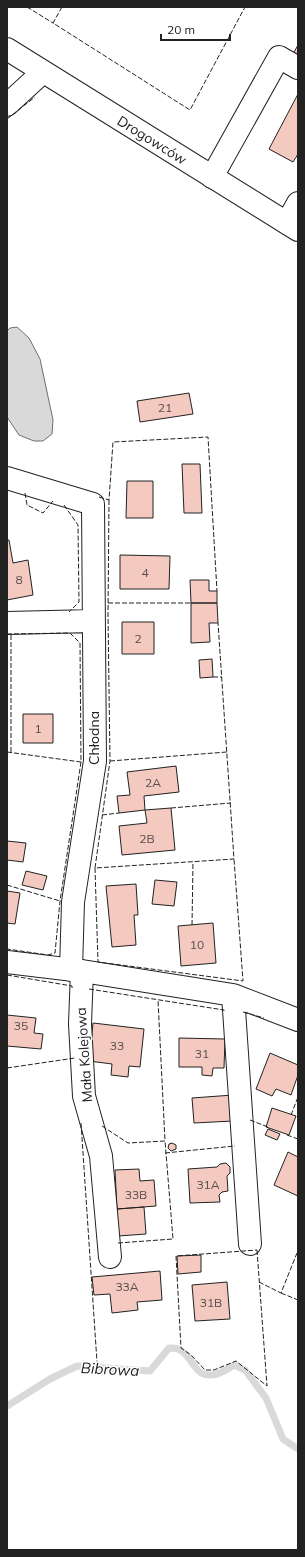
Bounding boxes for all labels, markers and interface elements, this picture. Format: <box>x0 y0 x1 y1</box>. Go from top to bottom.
scale bar <box>161 16 230 42</box>
text: 20 m <box>167 22 195 37</box>
street label: Drogowców <box>114 112 190 168</box>
house number: 21 <box>158 400 172 415</box>
house number: 4 <box>141 565 149 580</box>
house number: 8 <box>15 572 23 587</box>
house number: 2 <box>134 631 142 646</box>
street label: Chłodna <box>85 711 103 765</box>
house number: 1 <box>34 721 42 736</box>
house number: 2A <box>145 775 161 790</box>
house number: 2B <box>139 831 155 846</box>
house number: 10 <box>190 937 204 952</box>
street label: Mała Kolejowa <box>72 1007 96 1103</box>
house number: 35 <box>14 1018 28 1033</box>
house number: 33 <box>110 1038 124 1053</box>
house number: 31 <box>195 1046 209 1061</box>
house number: 31A <box>196 1177 220 1192</box>
house number: 33B <box>125 1187 147 1202</box>
house number: 33A <box>115 1279 139 1294</box>
house number: 31B <box>200 1295 222 1310</box>
water label: Bibrowa <box>80 1358 140 1380</box>

